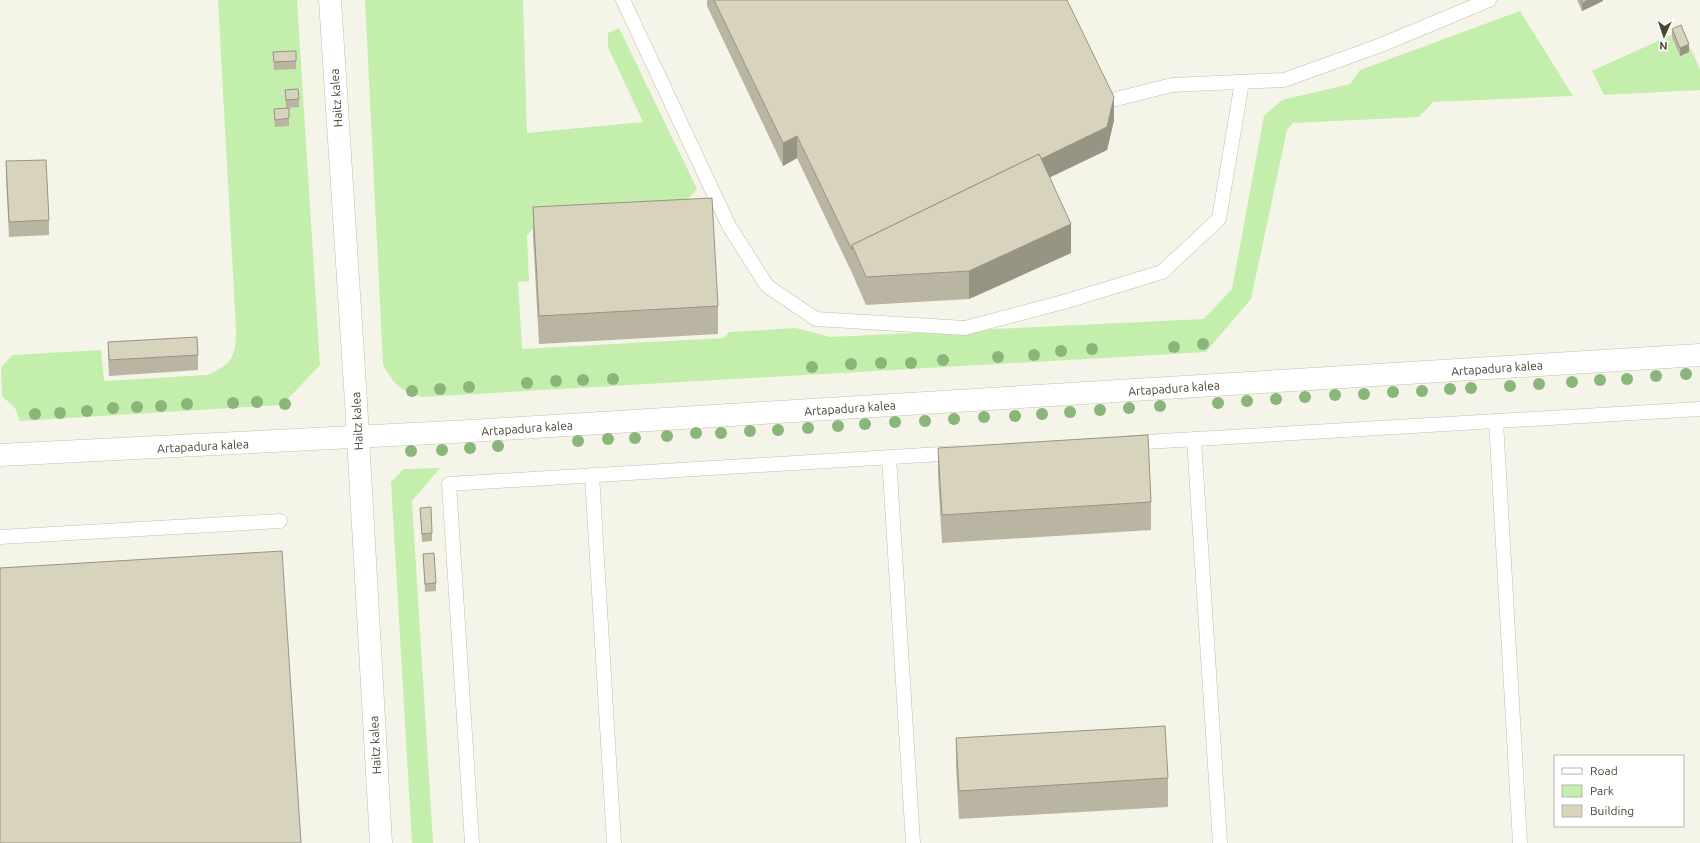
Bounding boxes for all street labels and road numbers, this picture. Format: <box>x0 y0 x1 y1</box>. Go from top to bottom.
street label: Haitz kalea <box>327 68 345 128</box>
street label: Artapadura kalea <box>1451 358 1543 378</box>
street label: Artapadura kalea <box>1128 378 1220 398</box>
street label: Haitz kalea <box>349 391 365 451</box>
street label: Artapadura kalea <box>804 398 896 418</box>
street label: Artapadura kalea <box>481 418 573 438</box>
street label: Artapadura kalea <box>157 437 249 455</box>
street label: Haitz kalea <box>367 715 383 775</box>

